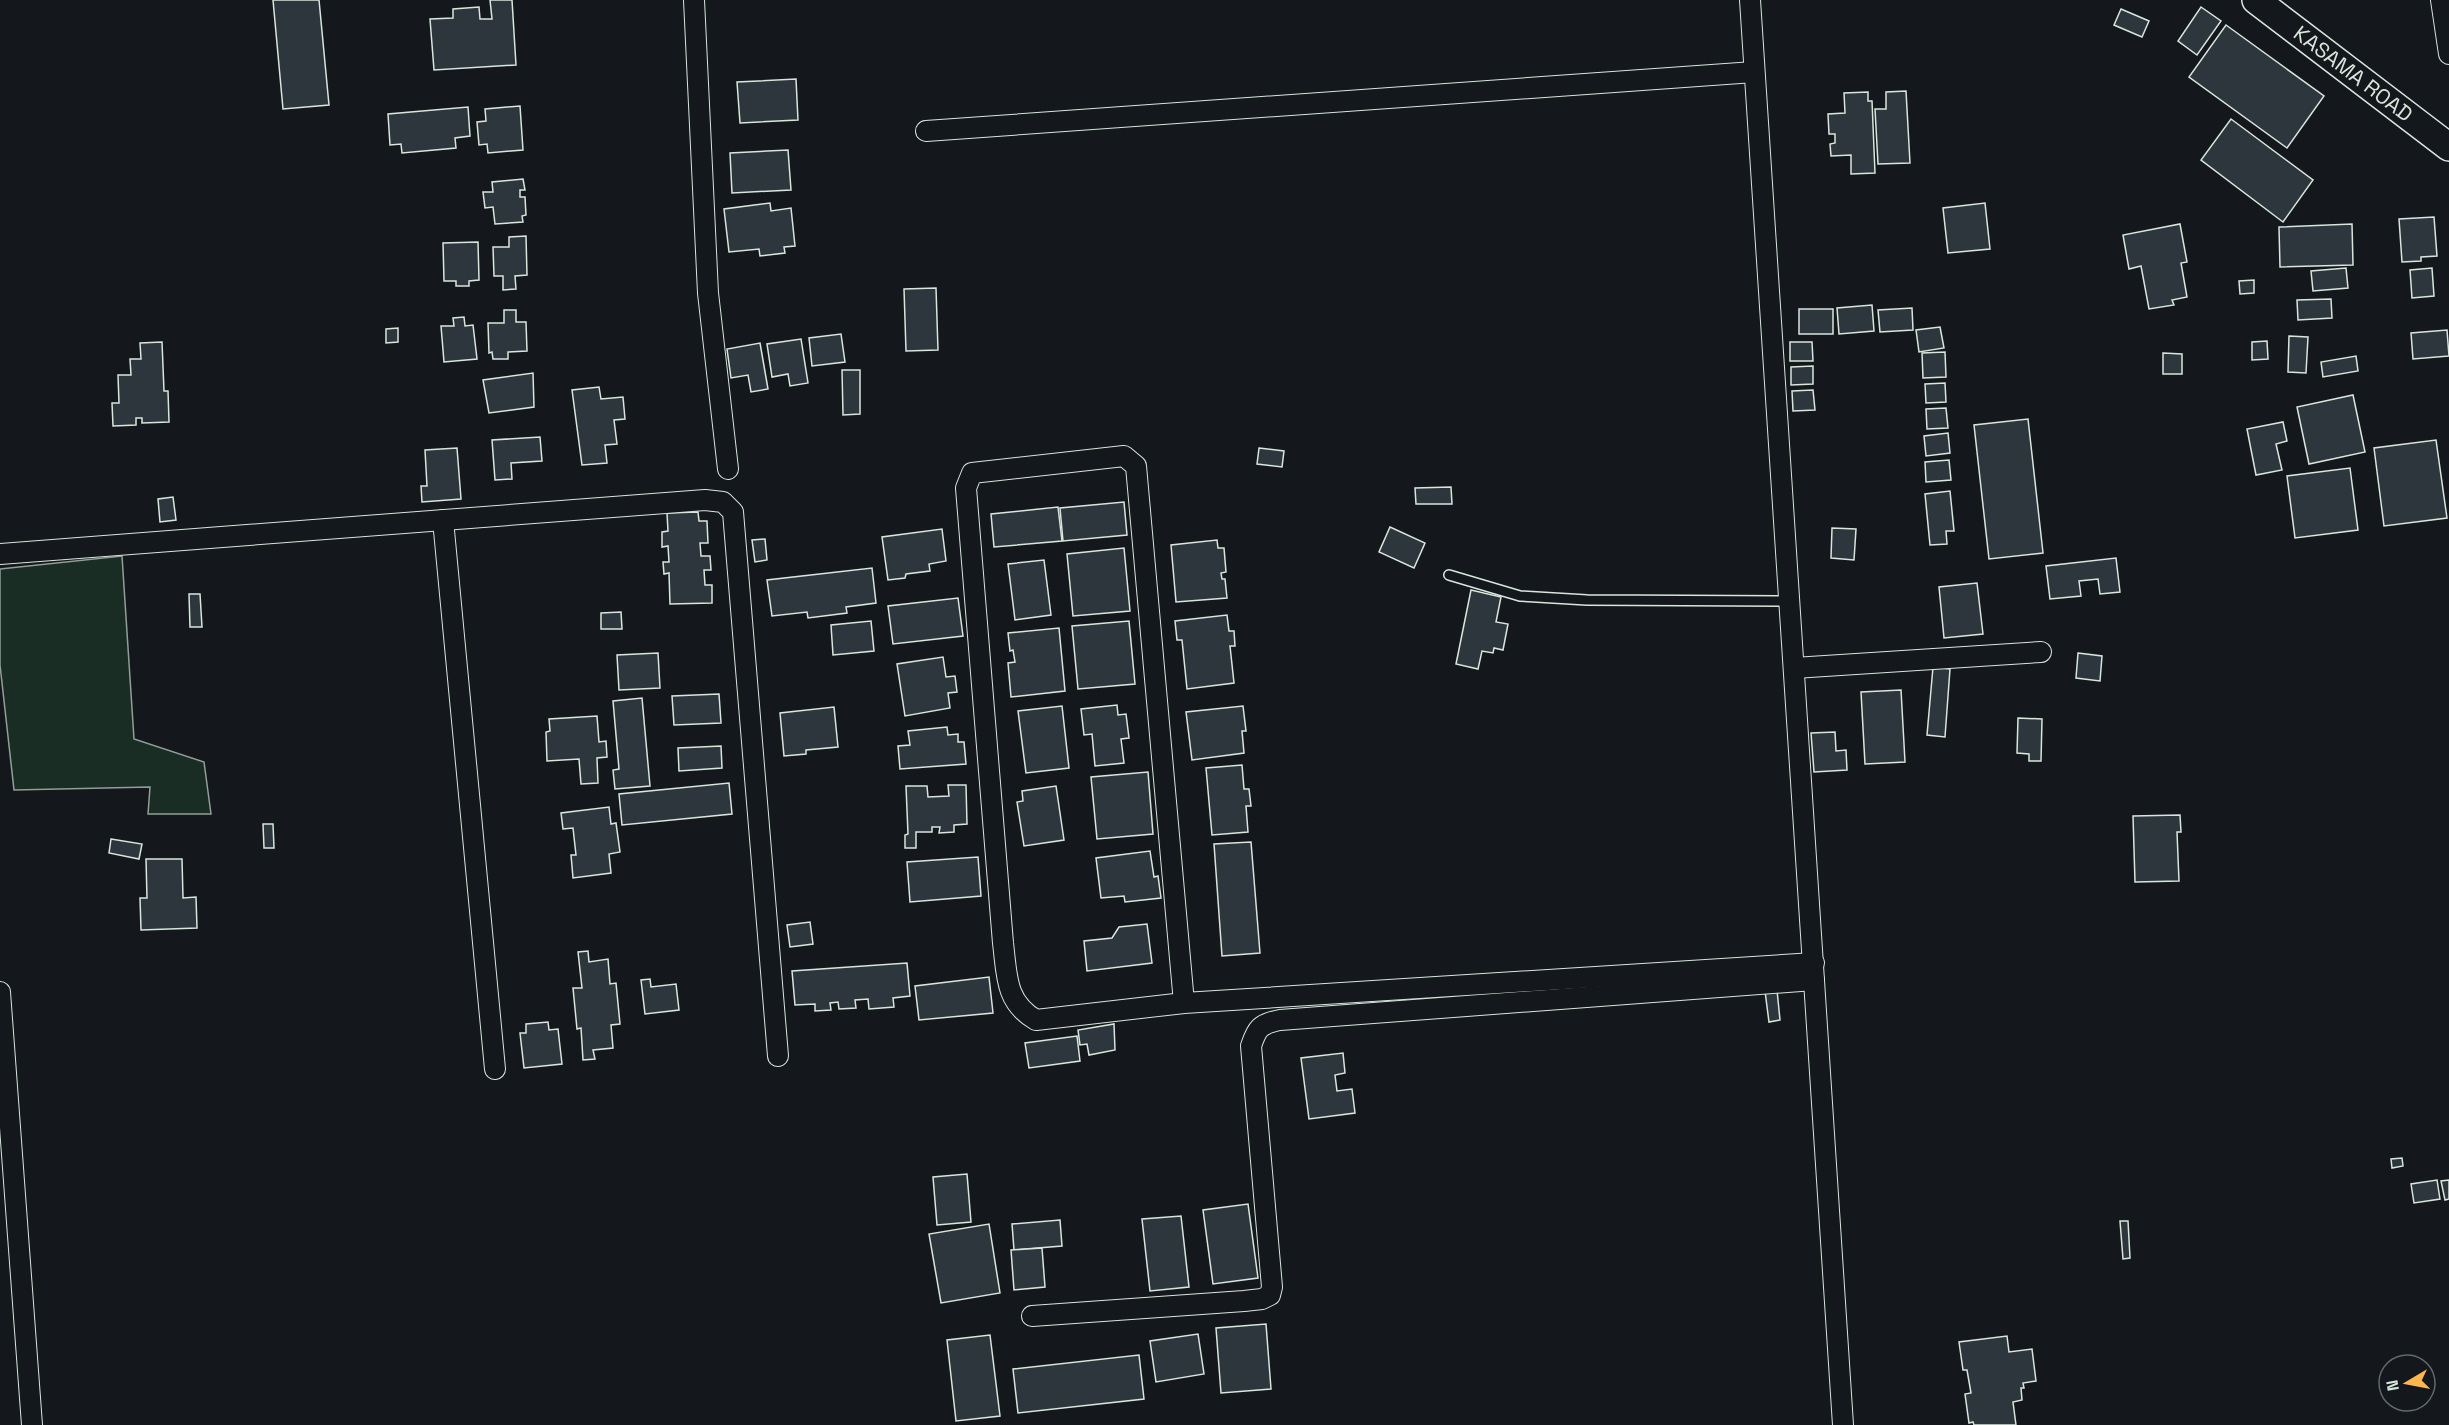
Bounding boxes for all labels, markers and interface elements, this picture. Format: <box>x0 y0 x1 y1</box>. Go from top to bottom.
street label: KASAMA ROAD <box>2288 19 2418 128</box>
north arrow <box>2377 1353 2437 1413</box>
text: N <box>2381 1378 2404 1393</box>

